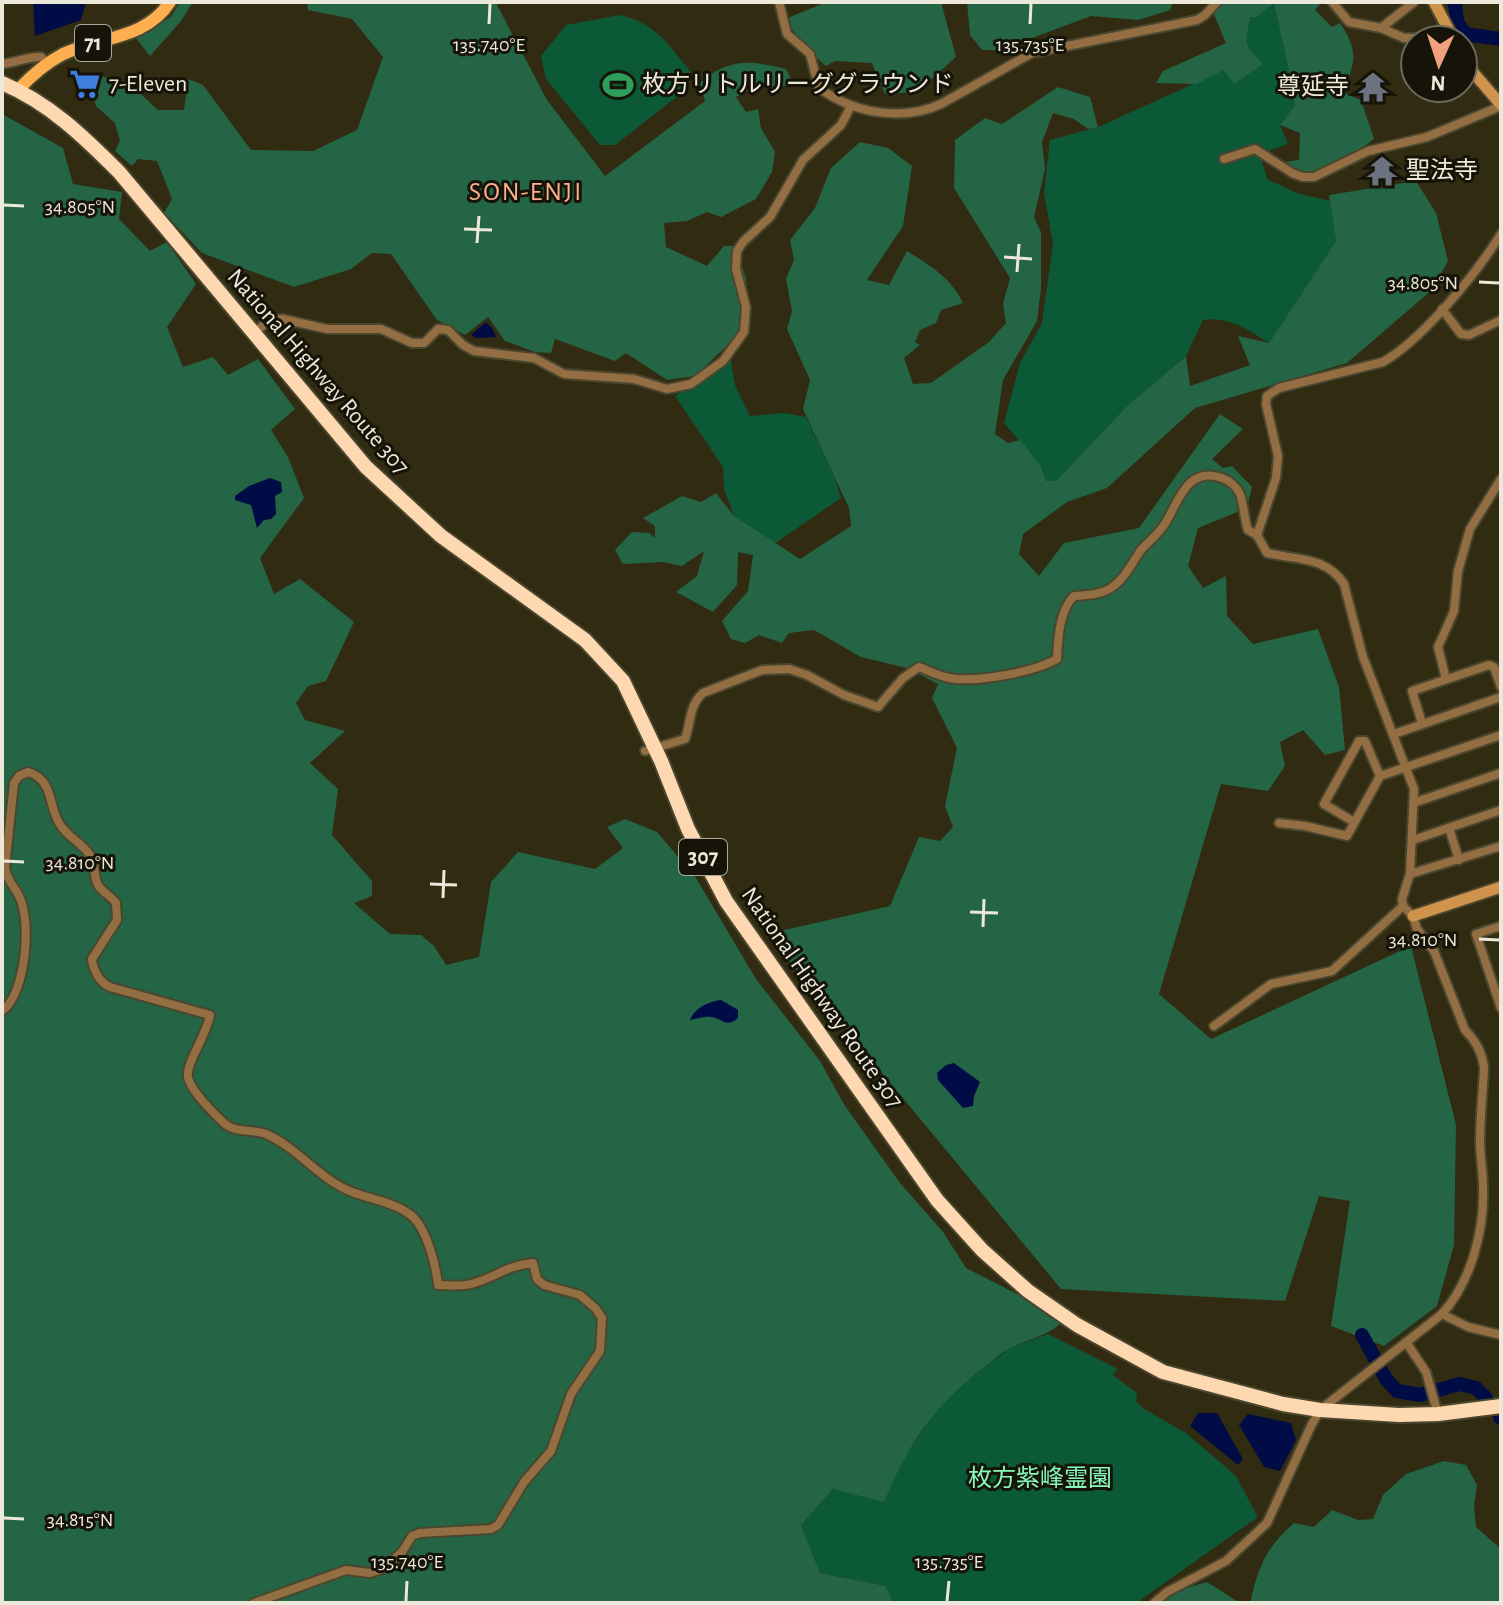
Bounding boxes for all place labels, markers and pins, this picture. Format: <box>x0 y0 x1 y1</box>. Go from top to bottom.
supermarket icon: 7-Eleven <box>68 67 102 101</box>
sports icon: 枚方リトルリーググラウンド <box>601 68 635 102</box>
temple icon: 尊延寺 <box>1356 70 1390 104</box>
place label: 枚方リトルリーググラウンド <box>642 71 954 97</box>
place label: 7-Eleven <box>109 72 187 96</box>
place label: 尊延寺 <box>1277 73 1349 99</box>
temple icon: 聖法寺 <box>1365 154 1399 188</box>
place label: 聖法寺 <box>1406 158 1478 183</box>

